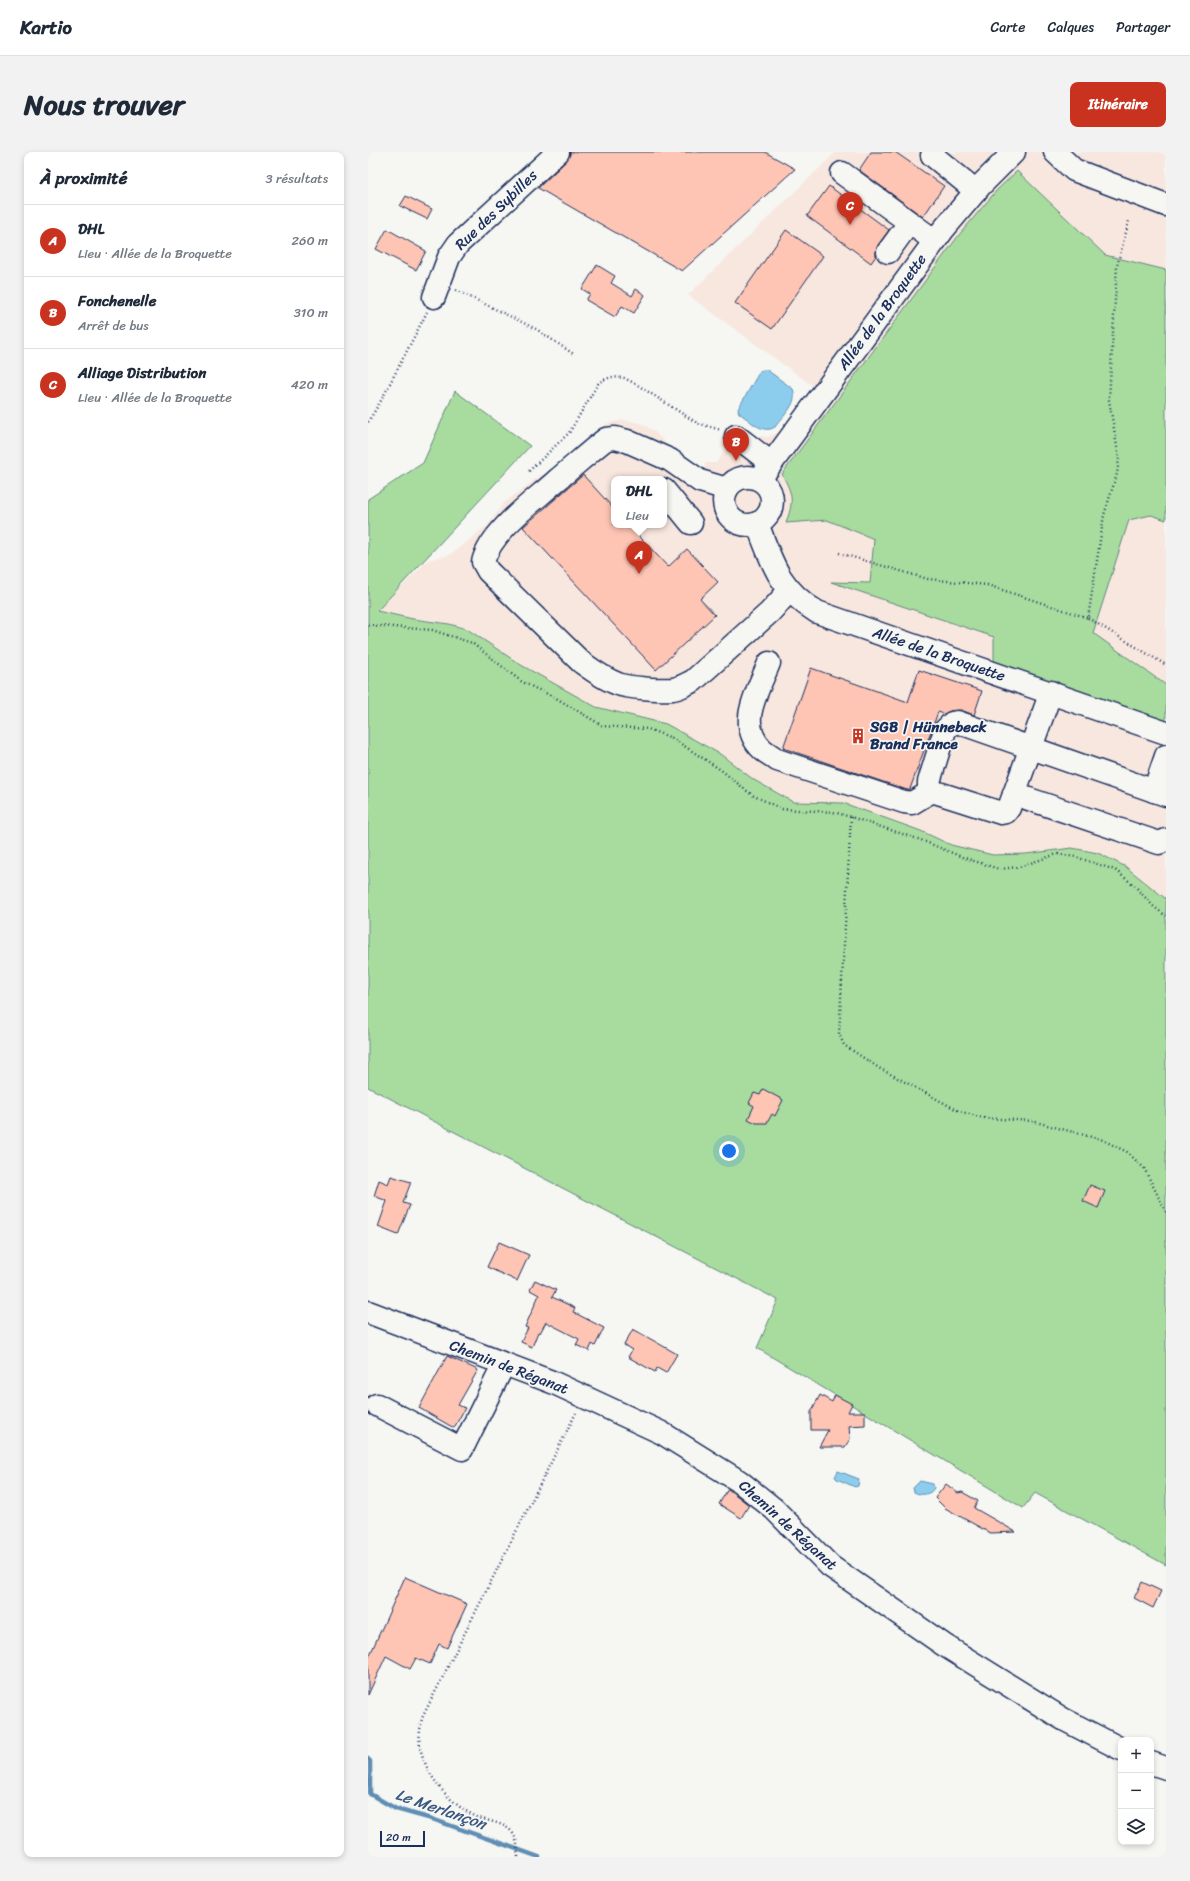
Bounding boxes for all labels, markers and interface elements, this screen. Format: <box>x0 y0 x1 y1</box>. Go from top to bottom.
text: Kartio <box>20 11 72 44</box>
text: Carte <box>991 15 1025 40</box>
text: Calques <box>1047 15 1094 40</box>
text: Partager <box>1116 15 1170 40</box>
text: Nous trouver <box>24 80 184 129</box>
button: Itinéraire <box>1070 82 1166 127</box>
text: À proximité <box>40 163 127 193</box>
street label: Rue des Sybilles <box>448 163 544 257</box>
text: 3 résultats <box>266 167 328 190</box>
pin: C <box>837 192 863 225</box>
text: DHL <box>78 216 105 242</box>
text: A <box>49 229 57 252</box>
text: 260 m <box>292 229 328 252</box>
text: Lieu · Allée de la Broquette <box>78 242 232 265</box>
street label: Allée de la Broquette <box>830 248 933 377</box>
text: Fonchenelle <box>78 288 157 314</box>
text: B <box>49 301 57 324</box>
text: 310 m <box>294 301 328 324</box>
text: Arrêt de bus <box>78 314 149 337</box>
text: Alliage Distribution <box>78 360 206 386</box>
text: C <box>49 373 57 396</box>
text: 420 m <box>291 373 328 396</box>
text: Lieu · Allée de la Broquette <box>78 386 232 409</box>
pin: B <box>723 428 749 461</box>
popup <box>611 476 667 528</box>
text: DHL <box>626 478 652 504</box>
text: Lieu <box>626 504 649 527</box>
pin: A <box>626 541 652 574</box>
street label: Allée de la Broquette <box>868 619 1009 689</box>
place label: SGB | Hünnebeck Brand France <box>869 714 987 757</box>
building icon: SGB | Hünnebeck Brand France <box>849 727 867 745</box>
your location <box>719 1141 739 1161</box>
street label: Chemin de Réganat <box>446 1332 573 1402</box>
street label: Chemin de Réganat <box>733 1473 844 1577</box>
map controls <box>1118 1737 1154 1845</box>
button: + <box>1118 1737 1154 1773</box>
button: − <box>1118 1773 1154 1809</box>
water label: Le Merlançon <box>392 1780 493 1839</box>
button: layers <box>1118 1809 1154 1845</box>
text: 20 m <box>386 1828 411 1847</box>
scale bar <box>380 1829 425 1848</box>

